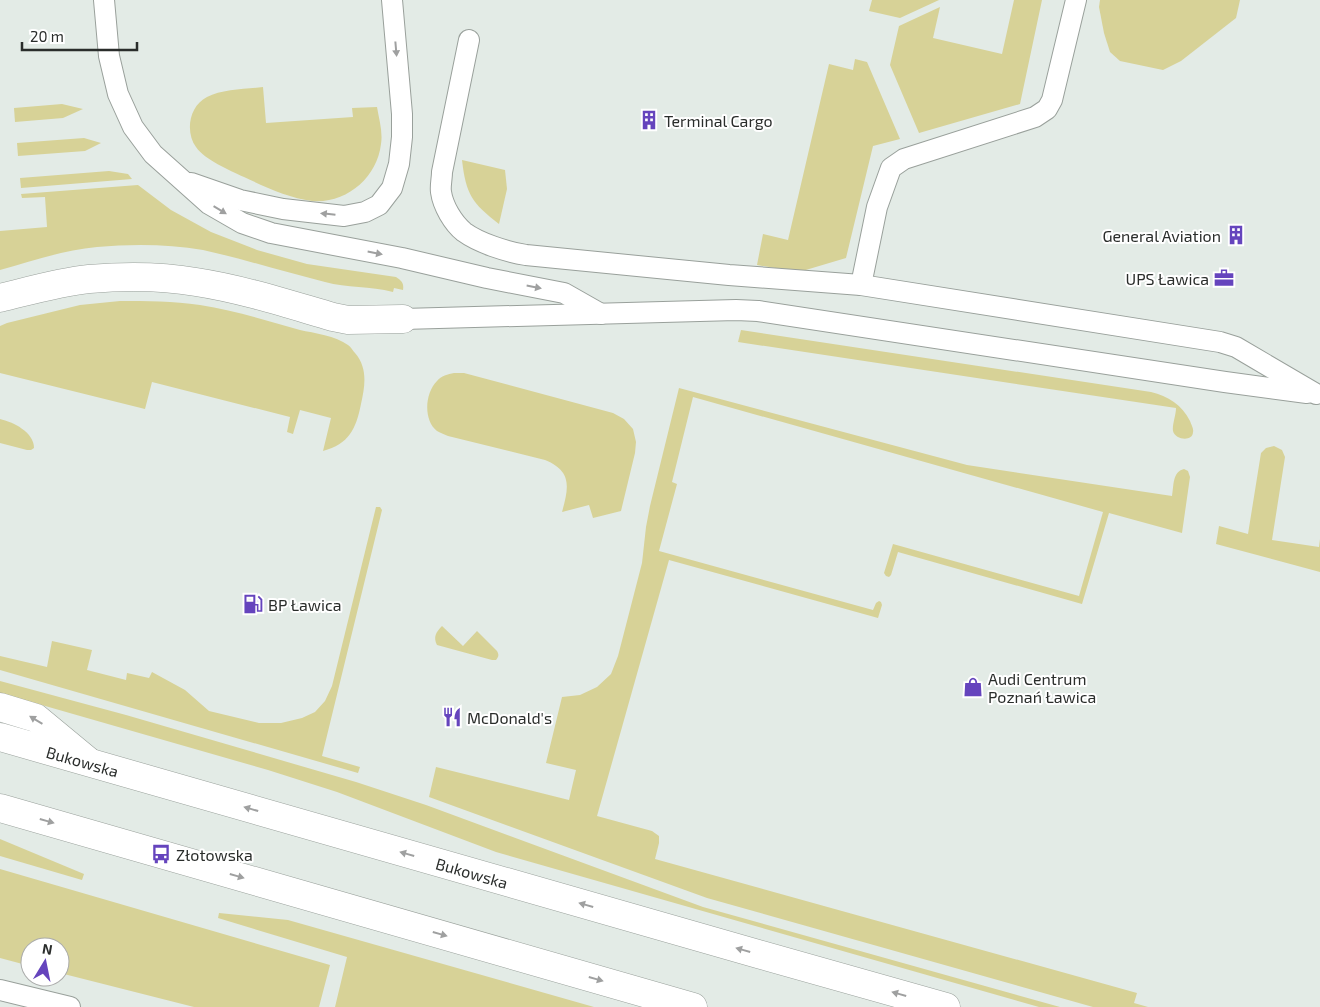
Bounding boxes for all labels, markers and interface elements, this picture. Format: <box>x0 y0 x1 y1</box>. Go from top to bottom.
scale bar <box>22 20 138 52</box>
text: 20 m <box>30 27 64 45</box>
one-way arrow <box>392 41 400 57</box>
building icon: Terminal Cargo <box>638 109 660 131</box>
place label: Terminal Cargo <box>664 111 773 130</box>
one-way arrow <box>213 206 227 215</box>
one-way arrow <box>320 210 336 218</box>
building icon: General Aviation <box>1225 224 1247 246</box>
place label: General Aviation <box>1102 226 1221 245</box>
one-way arrow <box>368 249 383 257</box>
office icon: UPS Ławica <box>1213 267 1235 289</box>
place label: UPS Ławica <box>1125 269 1209 288</box>
one-way arrow <box>527 284 543 292</box>
fuel station icon: BP Ławica <box>242 593 264 615</box>
place label: BP Ławica <box>268 595 342 614</box>
place label: Audi Centrum Poznań Ławica <box>988 669 1096 706</box>
shop icon: Audi Centrum Poznań Ławica <box>962 676 984 698</box>
restaurant icon: McDonald's <box>441 706 463 728</box>
place label: McDonald's <box>467 708 552 727</box>
one-way arrow <box>29 716 44 724</box>
street label: Bukowska <box>44 741 121 780</box>
one-way arrow <box>243 804 258 812</box>
one-way arrow <box>40 818 55 826</box>
bus stop icon: Złotowska <box>150 843 172 865</box>
place label: Złotowska <box>176 845 253 864</box>
one-way arrow <box>399 849 414 857</box>
street label: Bukowska <box>434 853 510 891</box>
one-way arrow <box>229 872 244 880</box>
one-way arrow <box>579 901 594 909</box>
one-way arrow <box>432 930 447 938</box>
north arrow <box>20 937 70 987</box>
text: N <box>41 939 54 958</box>
one-way arrow <box>735 946 750 954</box>
one-way arrow <box>588 975 603 983</box>
one-way arrow <box>891 990 907 998</box>

